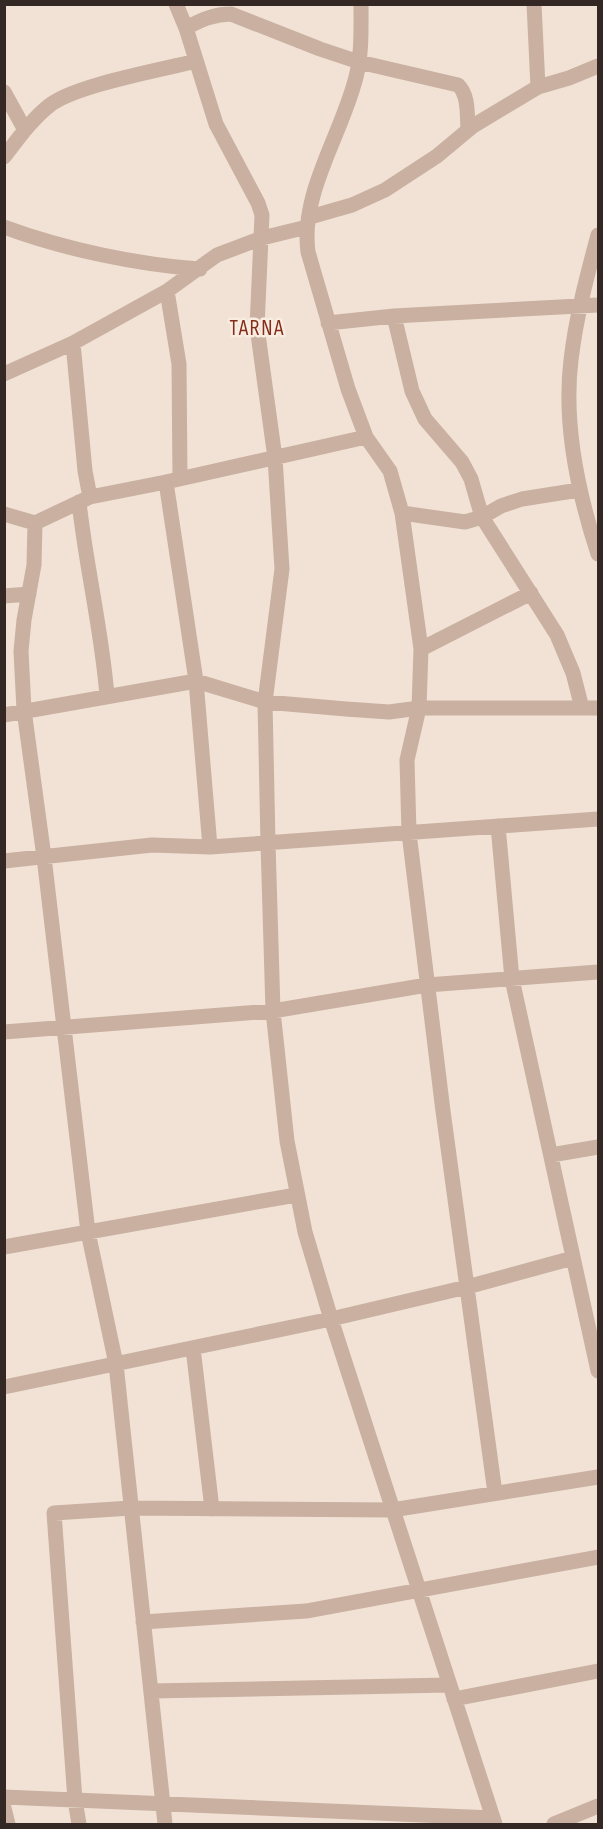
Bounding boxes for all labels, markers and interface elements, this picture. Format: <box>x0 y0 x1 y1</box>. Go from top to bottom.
district label: TARNA <box>229 315 285 342</box>

